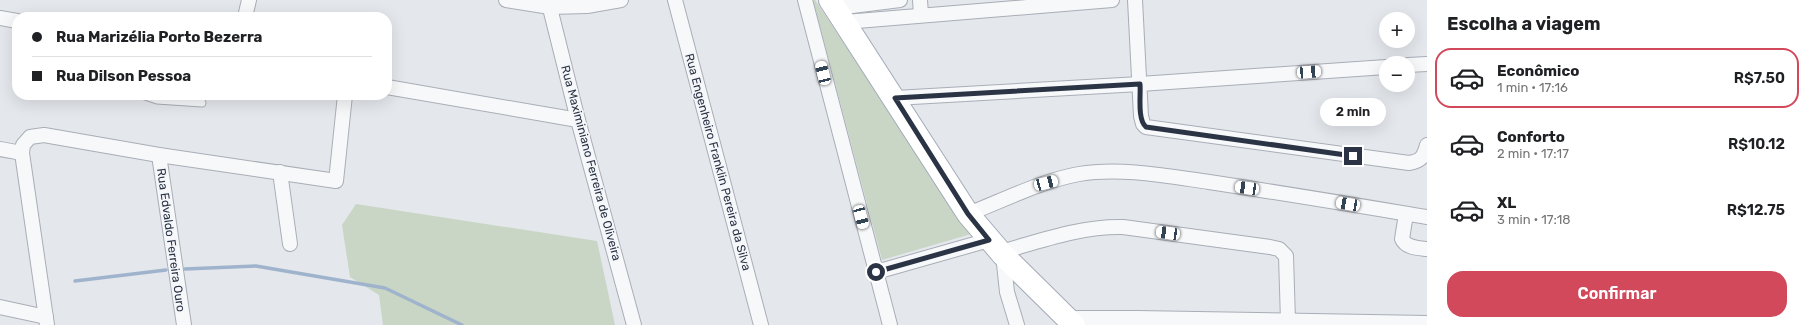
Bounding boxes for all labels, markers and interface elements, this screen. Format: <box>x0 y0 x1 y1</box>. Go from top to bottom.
map controls <box>1379 12 1415 92</box>
button: + <box>1379 12 1415 48</box>
text: Escolha a viagem <box>1447 13 1600 35</box>
text: Rua Marizélia Porto Bezerra <box>56 28 262 46</box>
street label: Rua Engenheiro Franklin Pereira da Silva <box>682 52 754 272</box>
button: − <box>1379 56 1415 92</box>
car <box>814 60 832 86</box>
icon: car <box>1449 60 1485 96</box>
text: Econômico <box>1497 62 1579 80</box>
street label: Rua Maximiniano Ferreira de Oliveira <box>558 64 624 262</box>
car <box>1297 65 1321 79</box>
text: Rua Dilson Pessoa <box>56 67 191 85</box>
text: R$7.50 <box>1734 69 1785 87</box>
text: 1 min · 17:16 <box>1497 80 1568 95</box>
callout: 2 min <box>1320 98 1386 126</box>
text: 2 min <box>1336 104 1370 119</box>
icon: car <box>1449 126 1485 162</box>
text: Conforto <box>1497 128 1565 146</box>
text: R$10.12 <box>1728 135 1785 153</box>
text: 2 min · 17:17 <box>1497 146 1569 161</box>
route end <box>1344 147 1362 165</box>
street label: Rua Edvaldo Ferreira Ouro <box>154 167 188 313</box>
car <box>1033 174 1059 192</box>
car <box>1234 180 1260 196</box>
icon: car <box>1449 192 1485 228</box>
text: XL <box>1497 194 1516 212</box>
car <box>1335 196 1361 212</box>
text: R$12.75 <box>1727 201 1785 219</box>
car <box>852 204 870 230</box>
text: 3 min · 17:18 <box>1497 212 1571 227</box>
car <box>1155 225 1181 241</box>
route start <box>867 263 885 281</box>
button: Confirmar <box>1447 271 1787 317</box>

